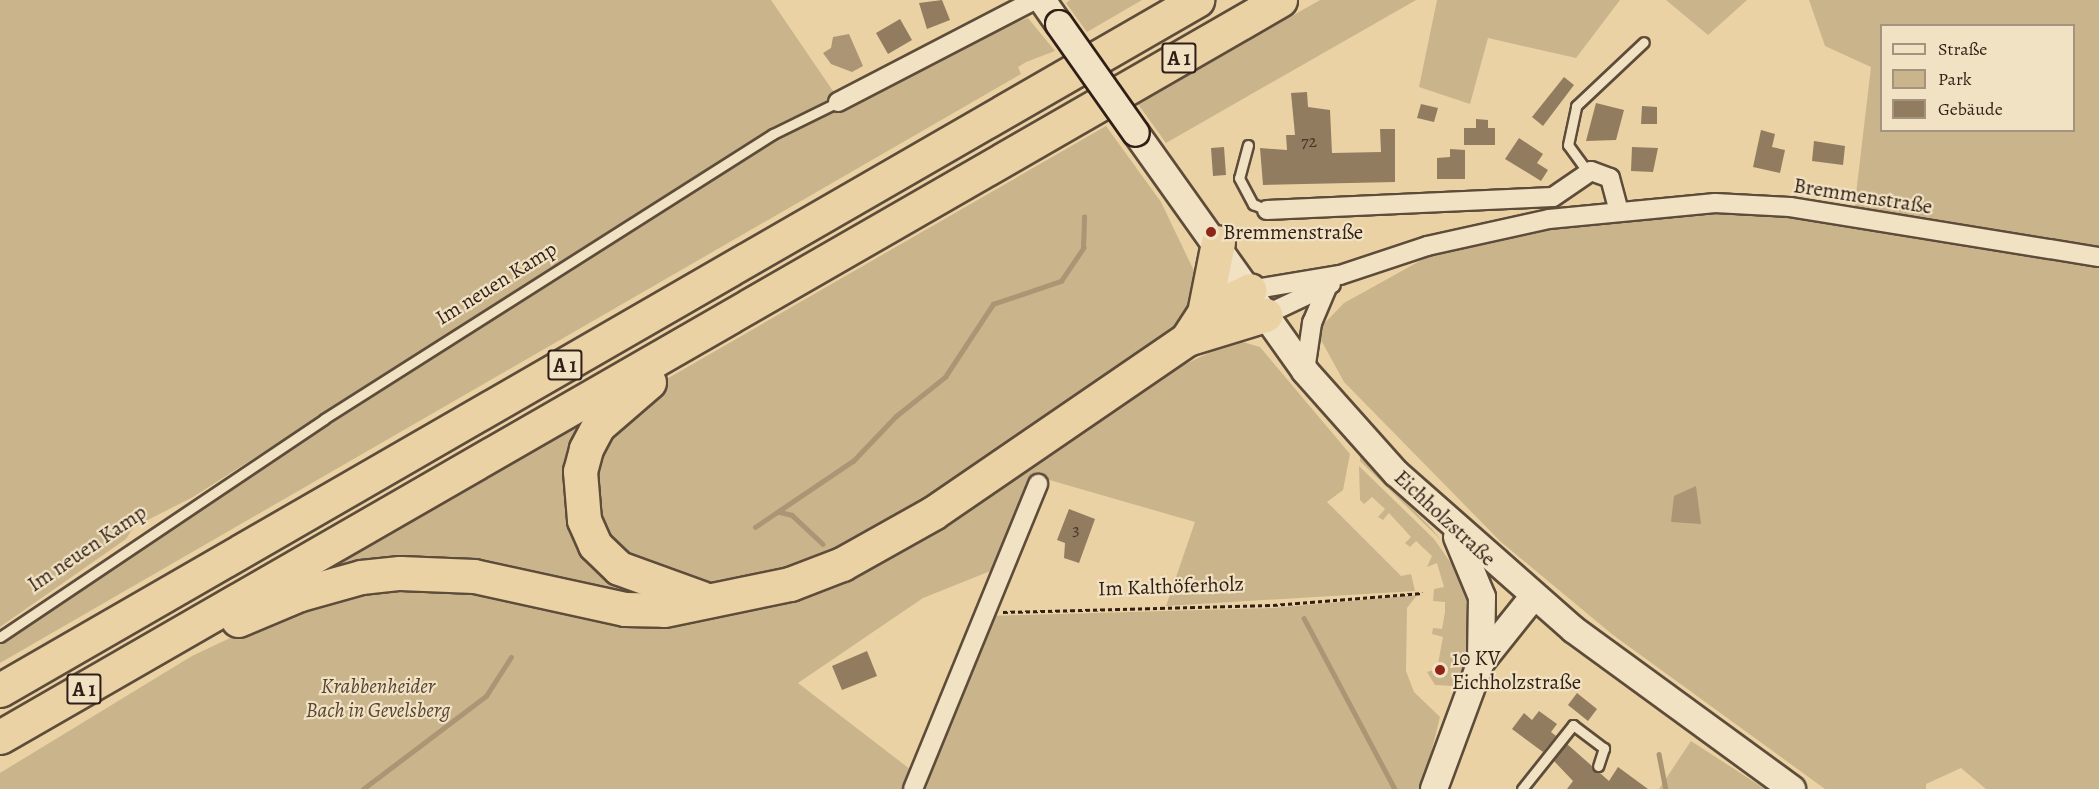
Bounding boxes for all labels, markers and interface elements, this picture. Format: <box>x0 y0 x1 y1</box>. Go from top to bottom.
legend <box>1880 24 2075 132</box>
text: Straße <box>1938 37 1987 61</box>
road number: A 1 <box>1161 41 1197 75</box>
text: Park <box>1938 67 1972 91</box>
text: Gebäude <box>1938 97 2003 121</box>
house number: 72 <box>1301 130 1317 152</box>
street label: Bremmenstraße <box>1792 173 1934 219</box>
place label: Bremmenstraße <box>1223 219 1363 245</box>
marker: Bremmenstraße <box>1204 225 1218 239</box>
street label: Im neuen Kamp <box>431 236 561 330</box>
road number: A 1 <box>547 348 583 382</box>
street label: Eichholzstraße <box>1389 465 1501 571</box>
street label: Im neuen Kamp <box>23 499 151 597</box>
house number: 3 <box>1072 518 1080 540</box>
street label: Im Kalthöferholz <box>1098 571 1244 601</box>
place label: 10 KV Eichholzstraße <box>1452 645 1581 695</box>
marker: 10 KV Eichholzstraße <box>1433 663 1447 677</box>
road number: A 1 <box>66 672 102 706</box>
park label: Krabbenheider Bach in Gevelsberg <box>306 673 450 723</box>

